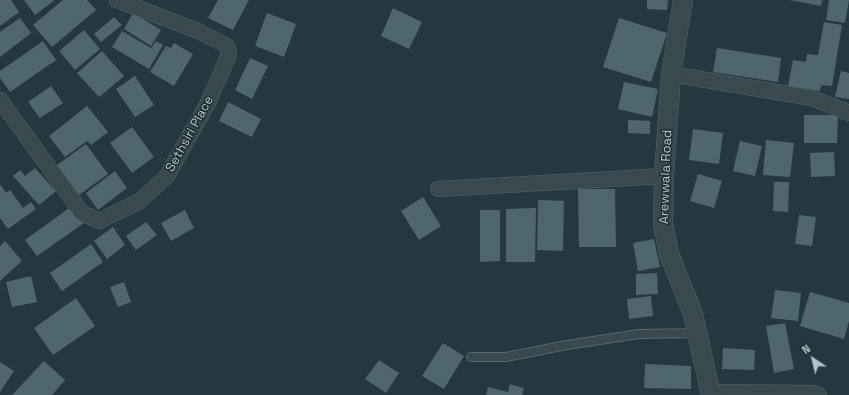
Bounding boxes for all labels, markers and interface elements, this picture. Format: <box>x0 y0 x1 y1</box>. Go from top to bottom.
street label: Sethsiri Place <box>163 93 217 175</box>
street label: Arewwala Road <box>657 129 675 225</box>
north arrow <box>793 339 833 379</box>
text: N <box>799 341 813 357</box>

